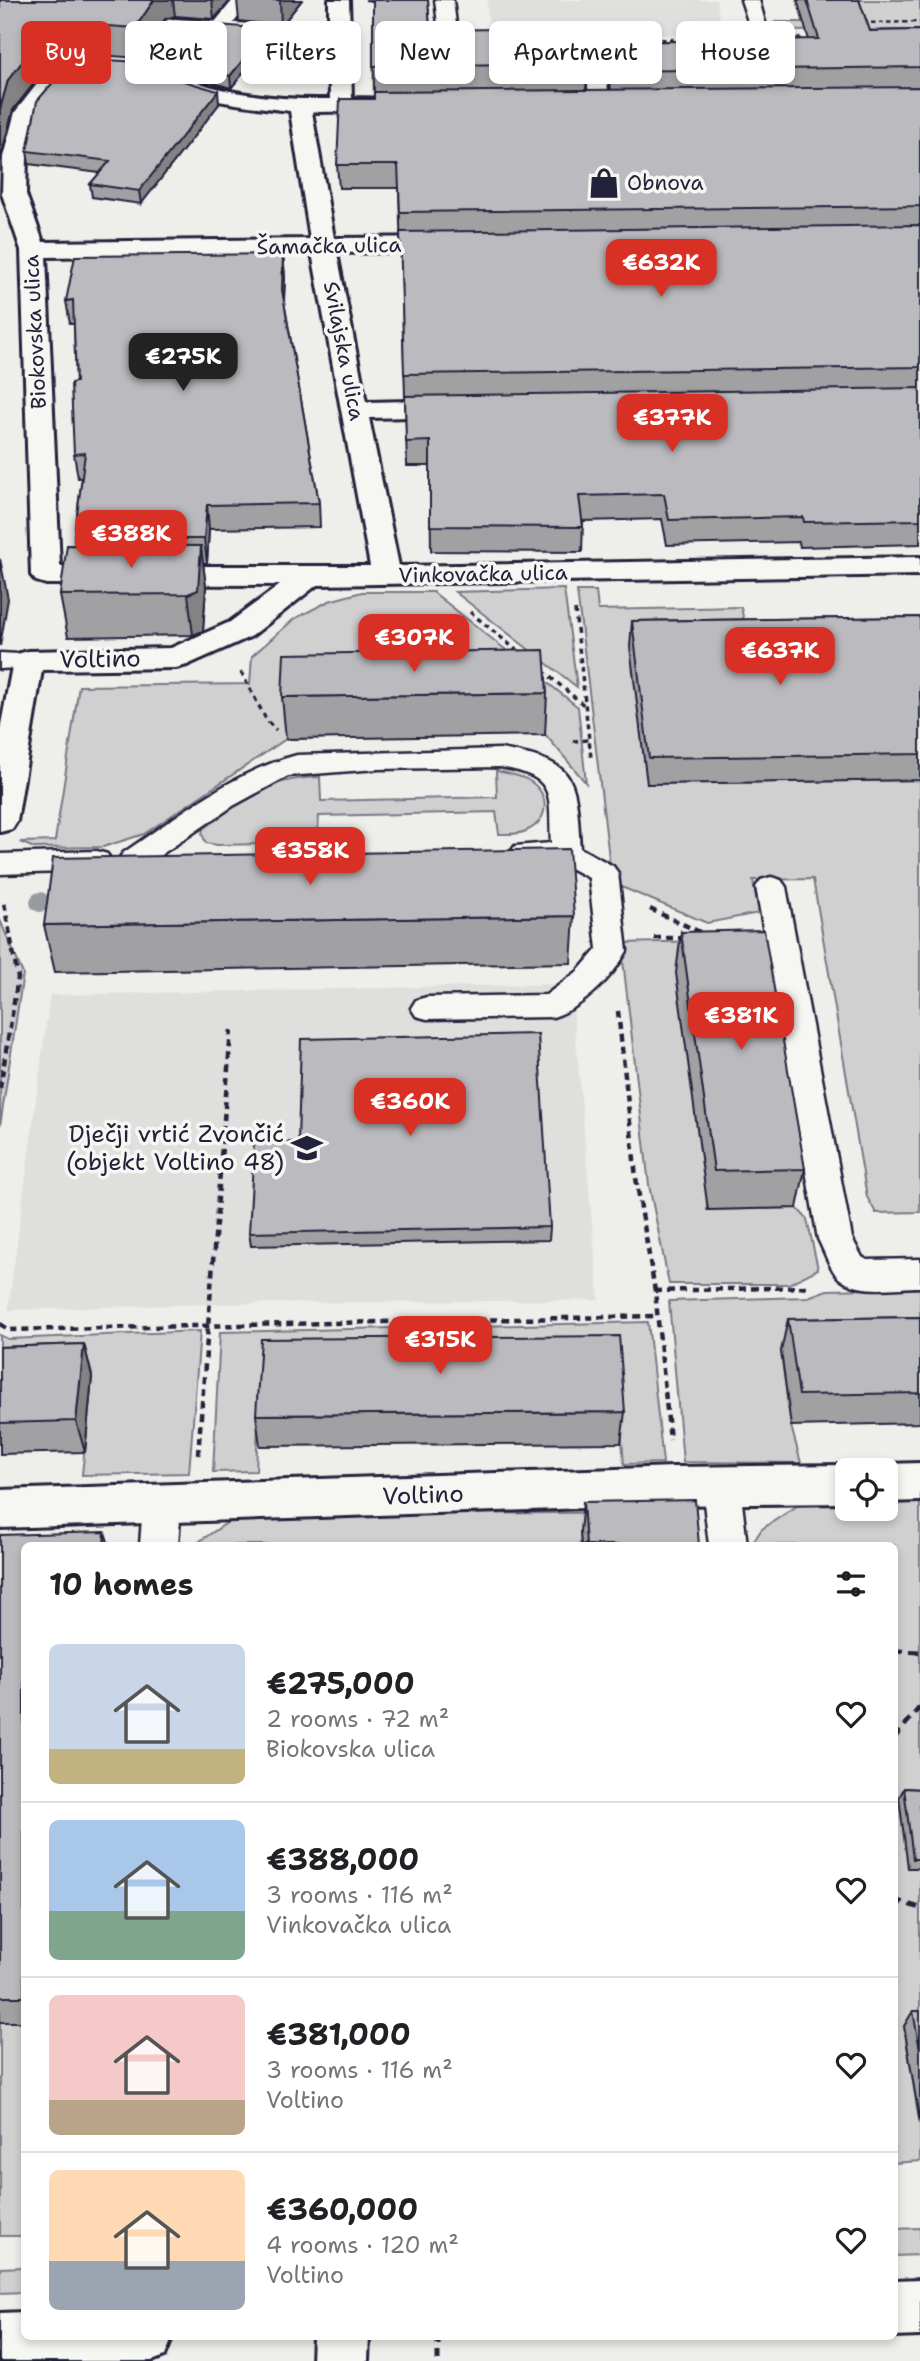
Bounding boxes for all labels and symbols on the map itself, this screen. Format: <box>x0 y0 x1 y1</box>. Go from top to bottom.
shop icon: Obnova <box>587 166 621 200</box>
place label: Obnova <box>627 169 704 197</box>
street label: Šamačka ulica <box>256 230 402 261</box>
pin: €632K <box>612 240 710 299</box>
street label: Biokovska ulica <box>17 254 53 410</box>
street label: Svilajska ulica <box>317 279 371 423</box>
pin: €275K <box>134 334 232 393</box>
pin: €377K <box>623 394 721 454</box>
pin: €388K <box>82 510 180 570</box>
street label: Vinkovačka ulica <box>398 559 568 589</box>
pin: €307K <box>365 614 463 674</box>
pin: €637K <box>731 628 829 687</box>
street label: Voltino <box>59 642 141 676</box>
pin: €358K <box>261 828 359 887</box>
pin: €381K <box>692 992 790 1052</box>
pin: €360K <box>361 1078 459 1138</box>
place label: Dječji vrtić Zvončić (objekt Voltino 48) <box>66 1118 284 1178</box>
school or university icon: Dječji vrtić Zvončić (objekt Voltino 48) <box>290 1131 324 1165</box>
pin: €315K <box>391 1316 489 1376</box>
street label: Voltino <box>382 1478 464 1512</box>

